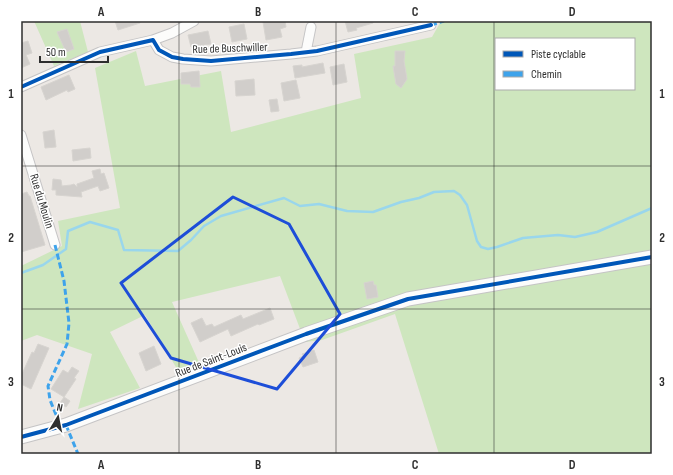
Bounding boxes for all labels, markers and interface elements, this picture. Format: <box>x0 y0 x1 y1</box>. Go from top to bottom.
text: A <box>97 4 105 20</box>
text: B <box>255 4 261 20</box>
text: C <box>412 4 419 20</box>
text: D <box>569 4 576 20</box>
scale bar <box>40 38 108 64</box>
legend <box>495 38 635 90</box>
street label: Rue de Buschwiller <box>192 40 268 57</box>
text: 50 m <box>46 45 66 60</box>
text: Piste cyclable <box>531 47 586 62</box>
text: Chemin <box>531 67 562 82</box>
text: 1 <box>8 86 14 102</box>
text: 1 <box>659 86 665 102</box>
street label: Rue du Moulin <box>26 172 57 230</box>
text: 2 <box>8 230 14 246</box>
text: 2 <box>659 230 665 246</box>
street label: Rue de Saint-Louis <box>173 340 249 381</box>
text: 3 <box>8 374 14 390</box>
text: 3 <box>659 374 665 390</box>
north arrow <box>38 397 78 437</box>
text: N <box>56 401 64 415</box>
text: A <box>97 457 105 473</box>
text: B <box>255 457 261 473</box>
text: C <box>412 457 419 473</box>
text: D <box>569 457 576 473</box>

